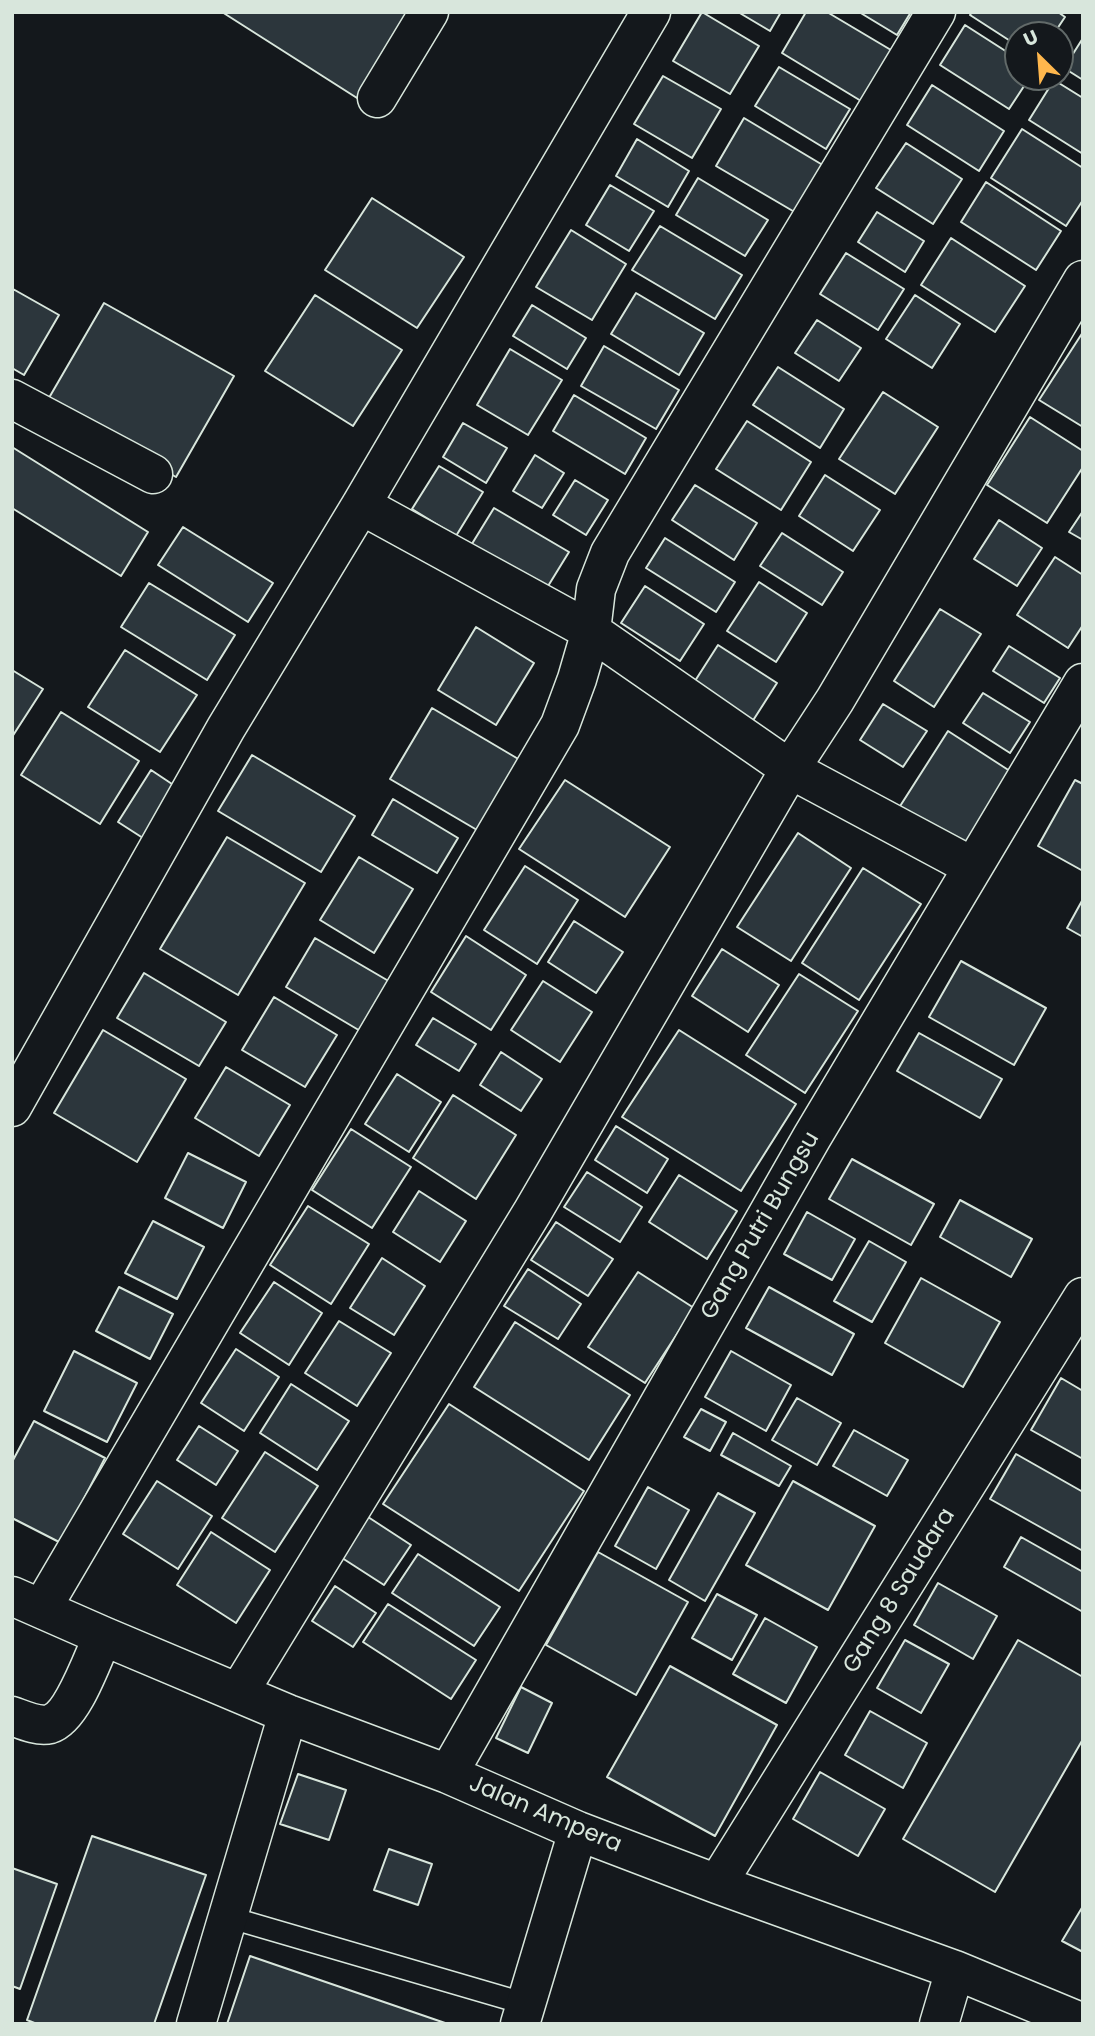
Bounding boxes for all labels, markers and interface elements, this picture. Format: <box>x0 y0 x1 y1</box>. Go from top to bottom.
north arrow <box>1004 21 1074 91</box>
text: U <box>1019 23 1043 53</box>
street label: Gang Putri Bungsu <box>696 1127 826 1325</box>
street label: Gang 8 Saudara <box>838 1503 962 1679</box>
street label: Jalan Ampera <box>465 1770 625 1860</box>

